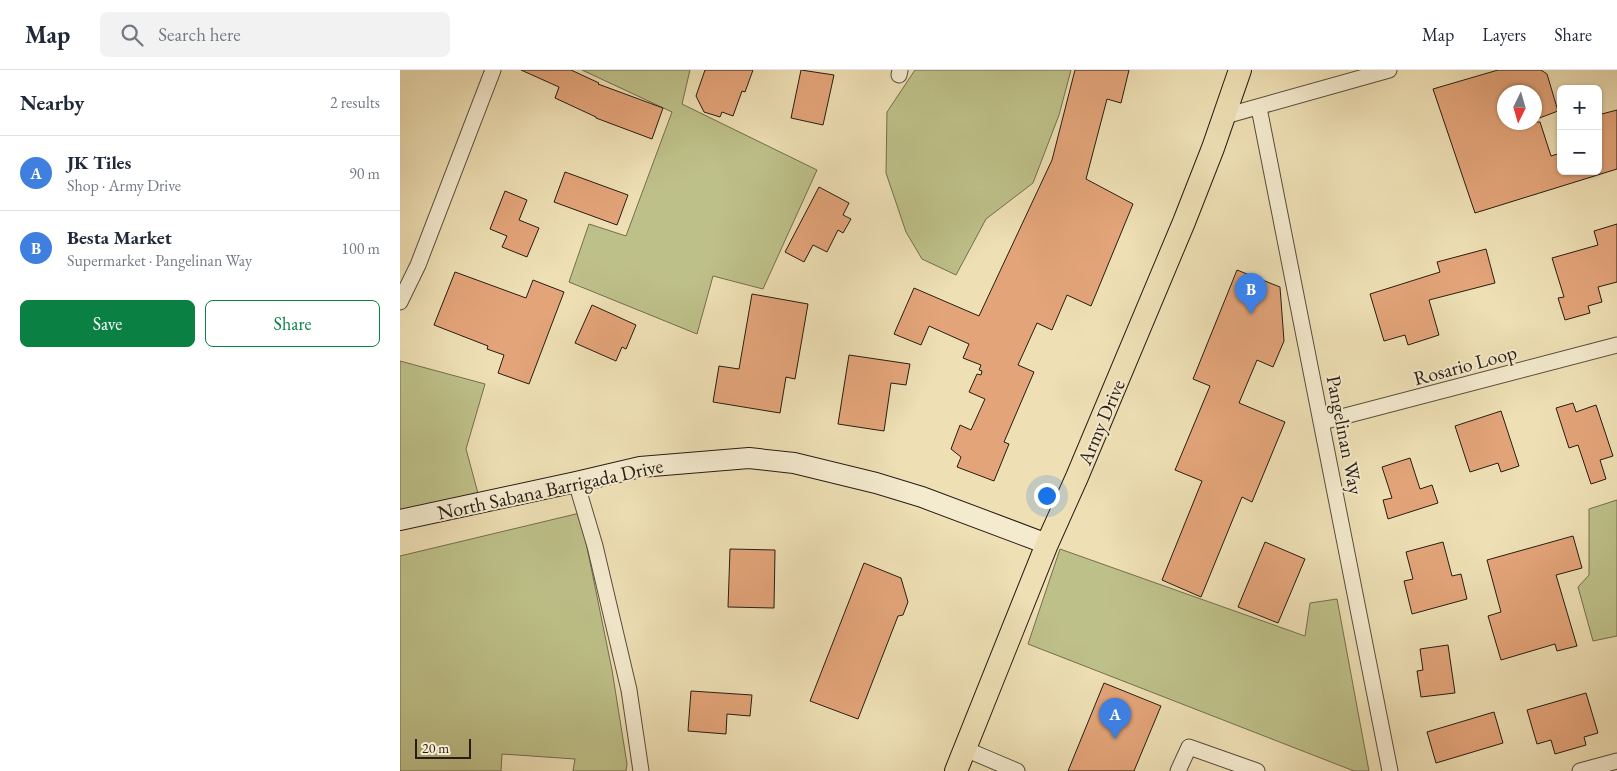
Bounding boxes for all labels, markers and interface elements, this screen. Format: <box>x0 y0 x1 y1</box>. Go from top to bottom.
search box <box>100 12 450 57</box>
text: Map <box>25 19 70 50</box>
icon: search <box>118 21 146 49</box>
text: Search here <box>158 22 241 47</box>
text: Map <box>1422 23 1454 46</box>
text: Layers <box>1482 23 1526 46</box>
text: Share <box>1554 23 1592 46</box>
north arrow <box>1497 85 1542 130</box>
map controls <box>1557 85 1602 175</box>
button: + <box>1557 85 1602 130</box>
text: Nearby <box>20 89 84 116</box>
text: 2 results <box>330 92 380 113</box>
button: − <box>1557 130 1602 175</box>
text: JK Tiles <box>67 150 131 175</box>
text: A <box>30 163 42 184</box>
text: 90 m <box>349 163 380 184</box>
text: Shop · Army Drive <box>67 175 181 196</box>
text: Besta Market <box>67 225 172 250</box>
text: B <box>31 238 41 259</box>
text: 100 m <box>341 238 380 259</box>
text: Supermarket · Pangelinan Way <box>67 250 252 271</box>
pin: B <box>1235 273 1267 314</box>
button: Save <box>20 300 195 347</box>
button: Share <box>205 300 380 347</box>
street label: Rosario Loop <box>1410 339 1520 391</box>
street label: Pangelinan Way <box>1321 373 1369 497</box>
street label: Army Drive <box>1071 375 1131 470</box>
street label: North Sabana Barrigada Drive <box>435 452 665 526</box>
your location <box>1034 483 1060 509</box>
pin: A <box>1099 698 1131 739</box>
scale bar <box>415 736 471 759</box>
text: 20 m <box>422 739 449 757</box>

